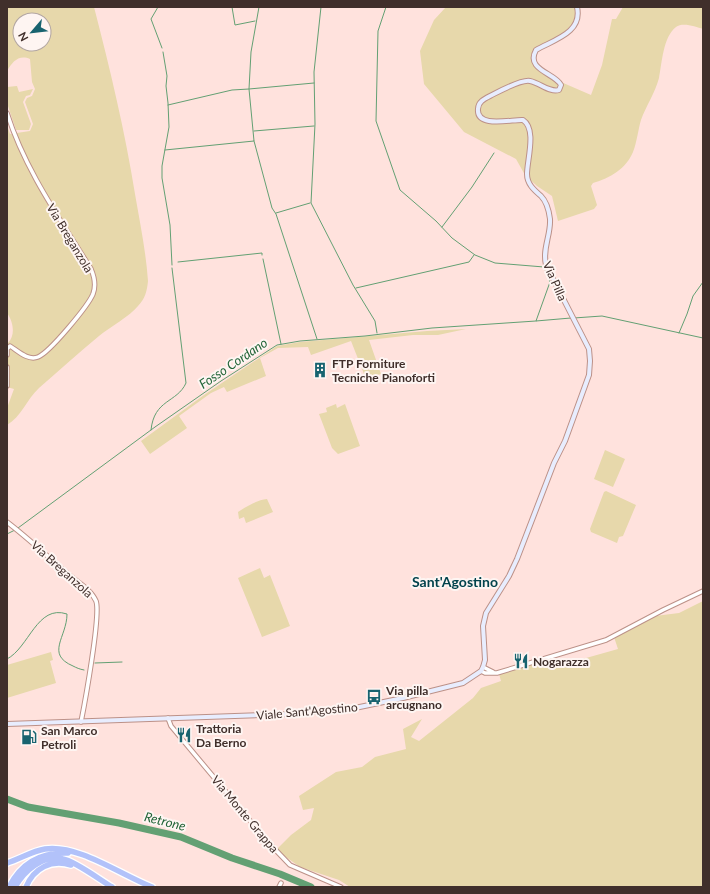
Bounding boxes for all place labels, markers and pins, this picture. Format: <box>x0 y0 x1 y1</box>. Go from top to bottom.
place label: FTP Forniture Tecniche Pianoforti <box>332 356 435 385</box>
building icon: FTP Forniture Tecniche Pianoforti <box>311 361 329 379</box>
restaurant icon: Nogarazza <box>512 652 530 670</box>
place label: Nogarazza <box>533 654 589 669</box>
place label: Via pilla arcugnano <box>385 683 442 712</box>
bus stop icon: Via pilla arcugnano <box>365 688 383 706</box>
place label: Trattoria Da Berno <box>196 721 246 750</box>
place label: San Marco Petroli <box>41 723 98 752</box>
restaurant icon: Trattoria Da Berno <box>175 726 193 744</box>
fuel station icon: San Marco Petroli <box>20 728 38 746</box>

